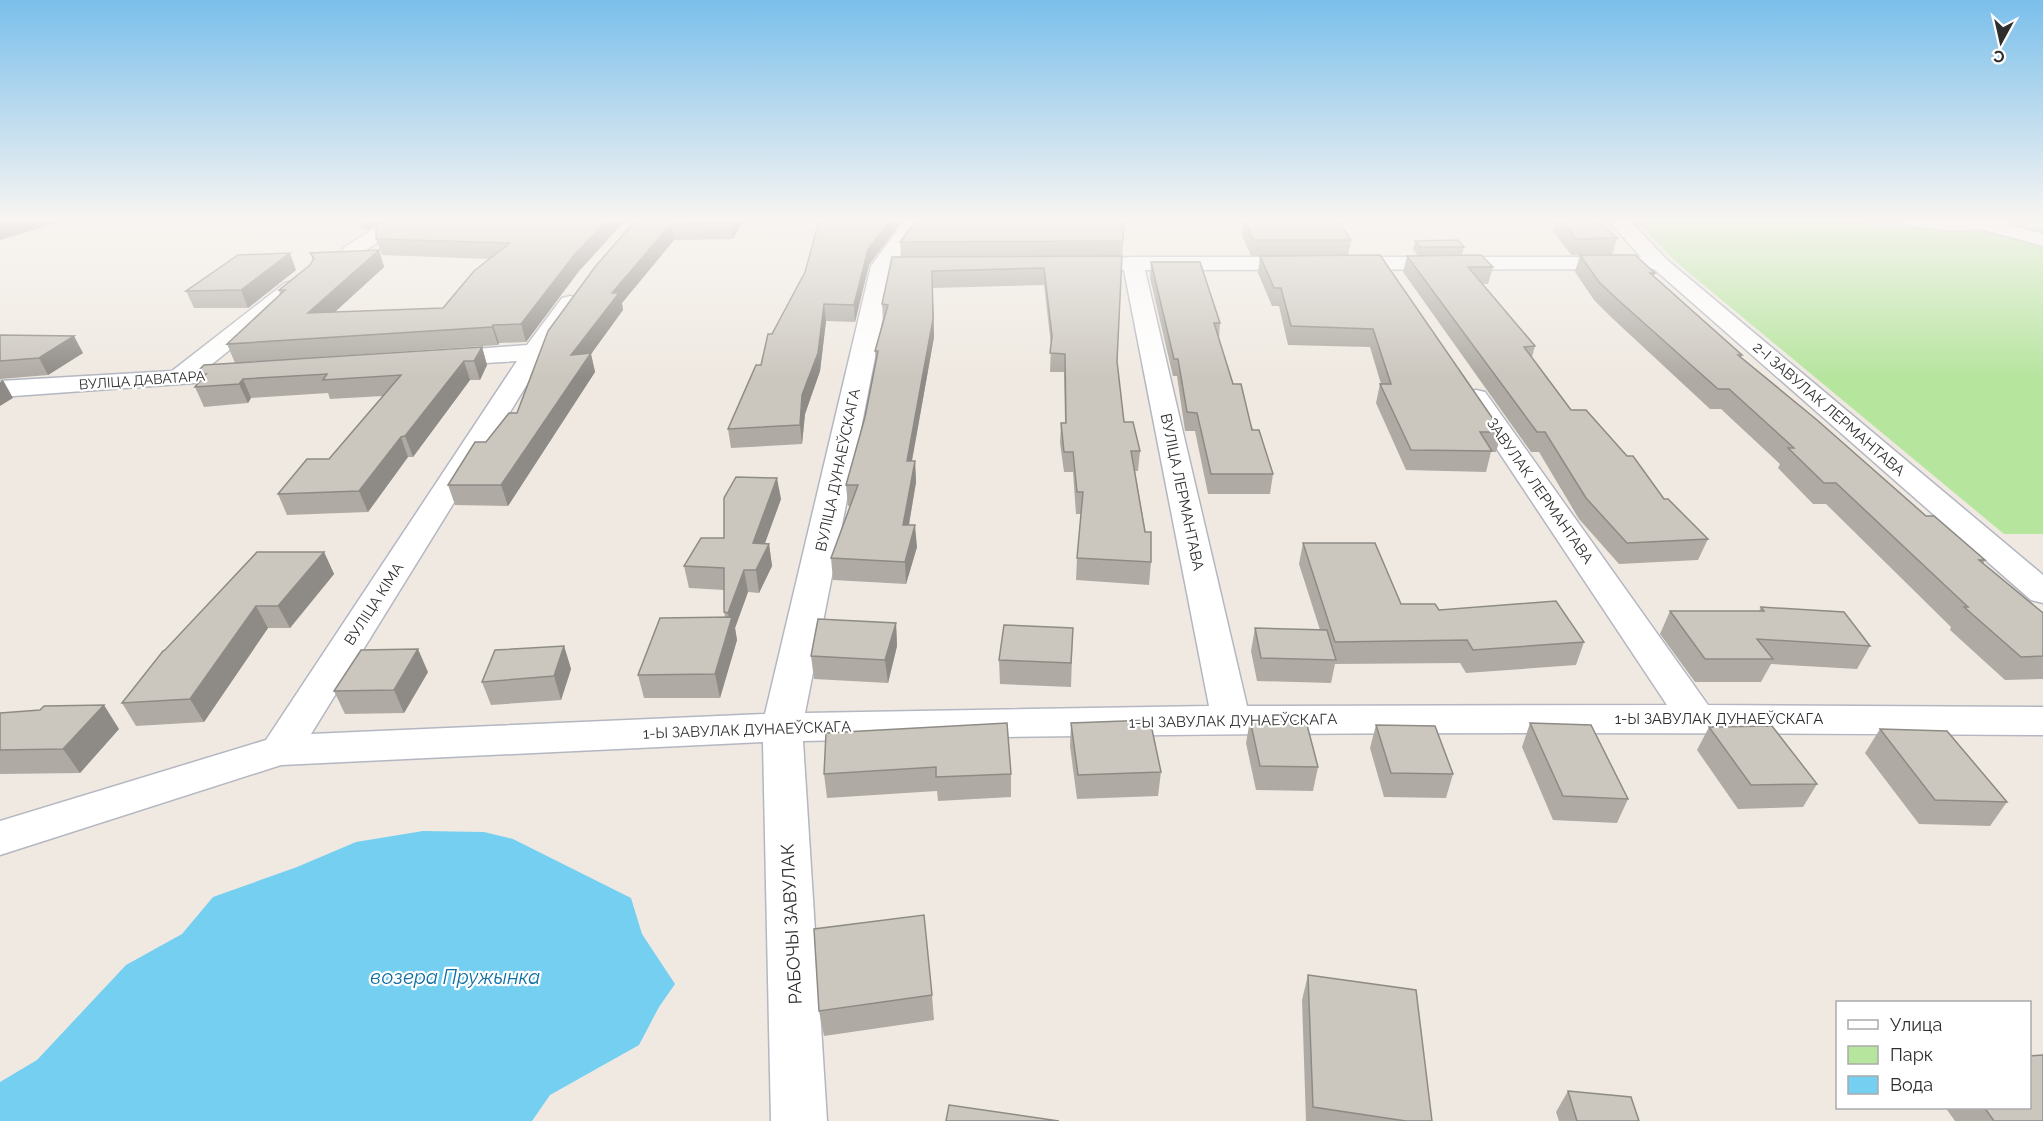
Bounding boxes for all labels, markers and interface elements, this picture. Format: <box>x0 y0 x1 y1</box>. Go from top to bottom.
north arrow <box>1971 12 2031 72</box>
text: С <box>1992 46 2006 67</box>
street label: 2-І ЗАВУЛАК ЛЕРМАНТАВА <box>1749 338 1909 480</box>
street label: ВУЛІЦА ДАВАТАРА <box>78 368 206 392</box>
street label: ВУЛІЦА ДУНАЕЎСКАГА <box>812 387 864 553</box>
street label: ВУЛІЦА ЛЕРМАНТАВА <box>1157 412 1207 572</box>
street label: ЗАВУЛАК ЛЕРМАНТАВА <box>1483 415 1597 567</box>
street label: ВУЛІЦА КІМА <box>341 559 407 649</box>
street label: 1-Ы ЗАВУЛАК ДУНАЕЎСКАГА <box>1129 710 1337 732</box>
street label: 1-Ы ЗАВУЛАК ДУНАЕЎСКАГА <box>1615 710 1823 728</box>
street label: 1-Ы ЗАВУЛАК ДУНАЕЎСКАГА <box>642 717 852 743</box>
street label: РАБОЧЫ ЗАВУЛАК <box>776 843 806 1005</box>
water label: возера Пружынка <box>370 965 540 989</box>
legend <box>1836 1001 2031 1109</box>
text: Улица <box>1890 1014 1942 1035</box>
text: Парк <box>1890 1044 1933 1065</box>
text: Вода <box>1890 1074 1933 1095</box>

